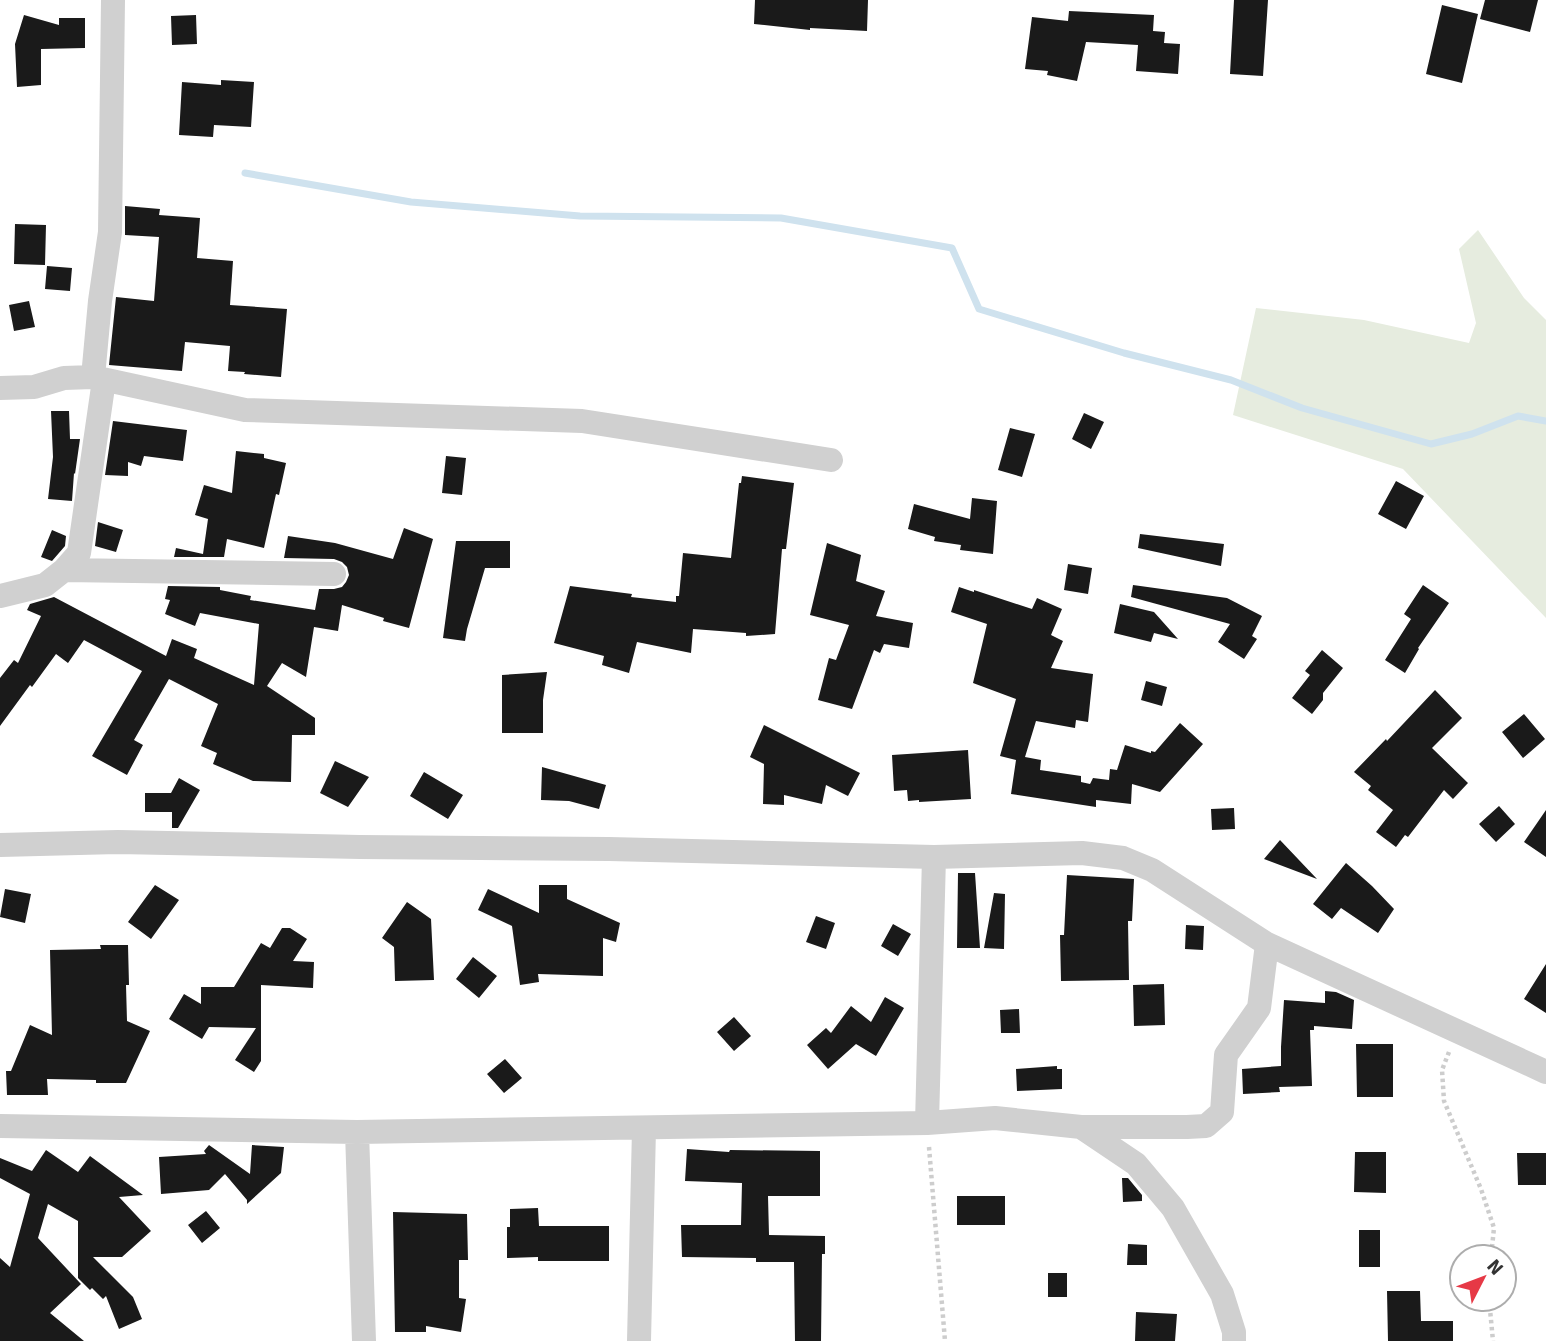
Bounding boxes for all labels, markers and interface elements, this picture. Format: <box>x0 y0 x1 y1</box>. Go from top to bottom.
north arrow <box>1448 1243 1518 1313</box>
text: N <box>1482 1254 1508 1280</box>

